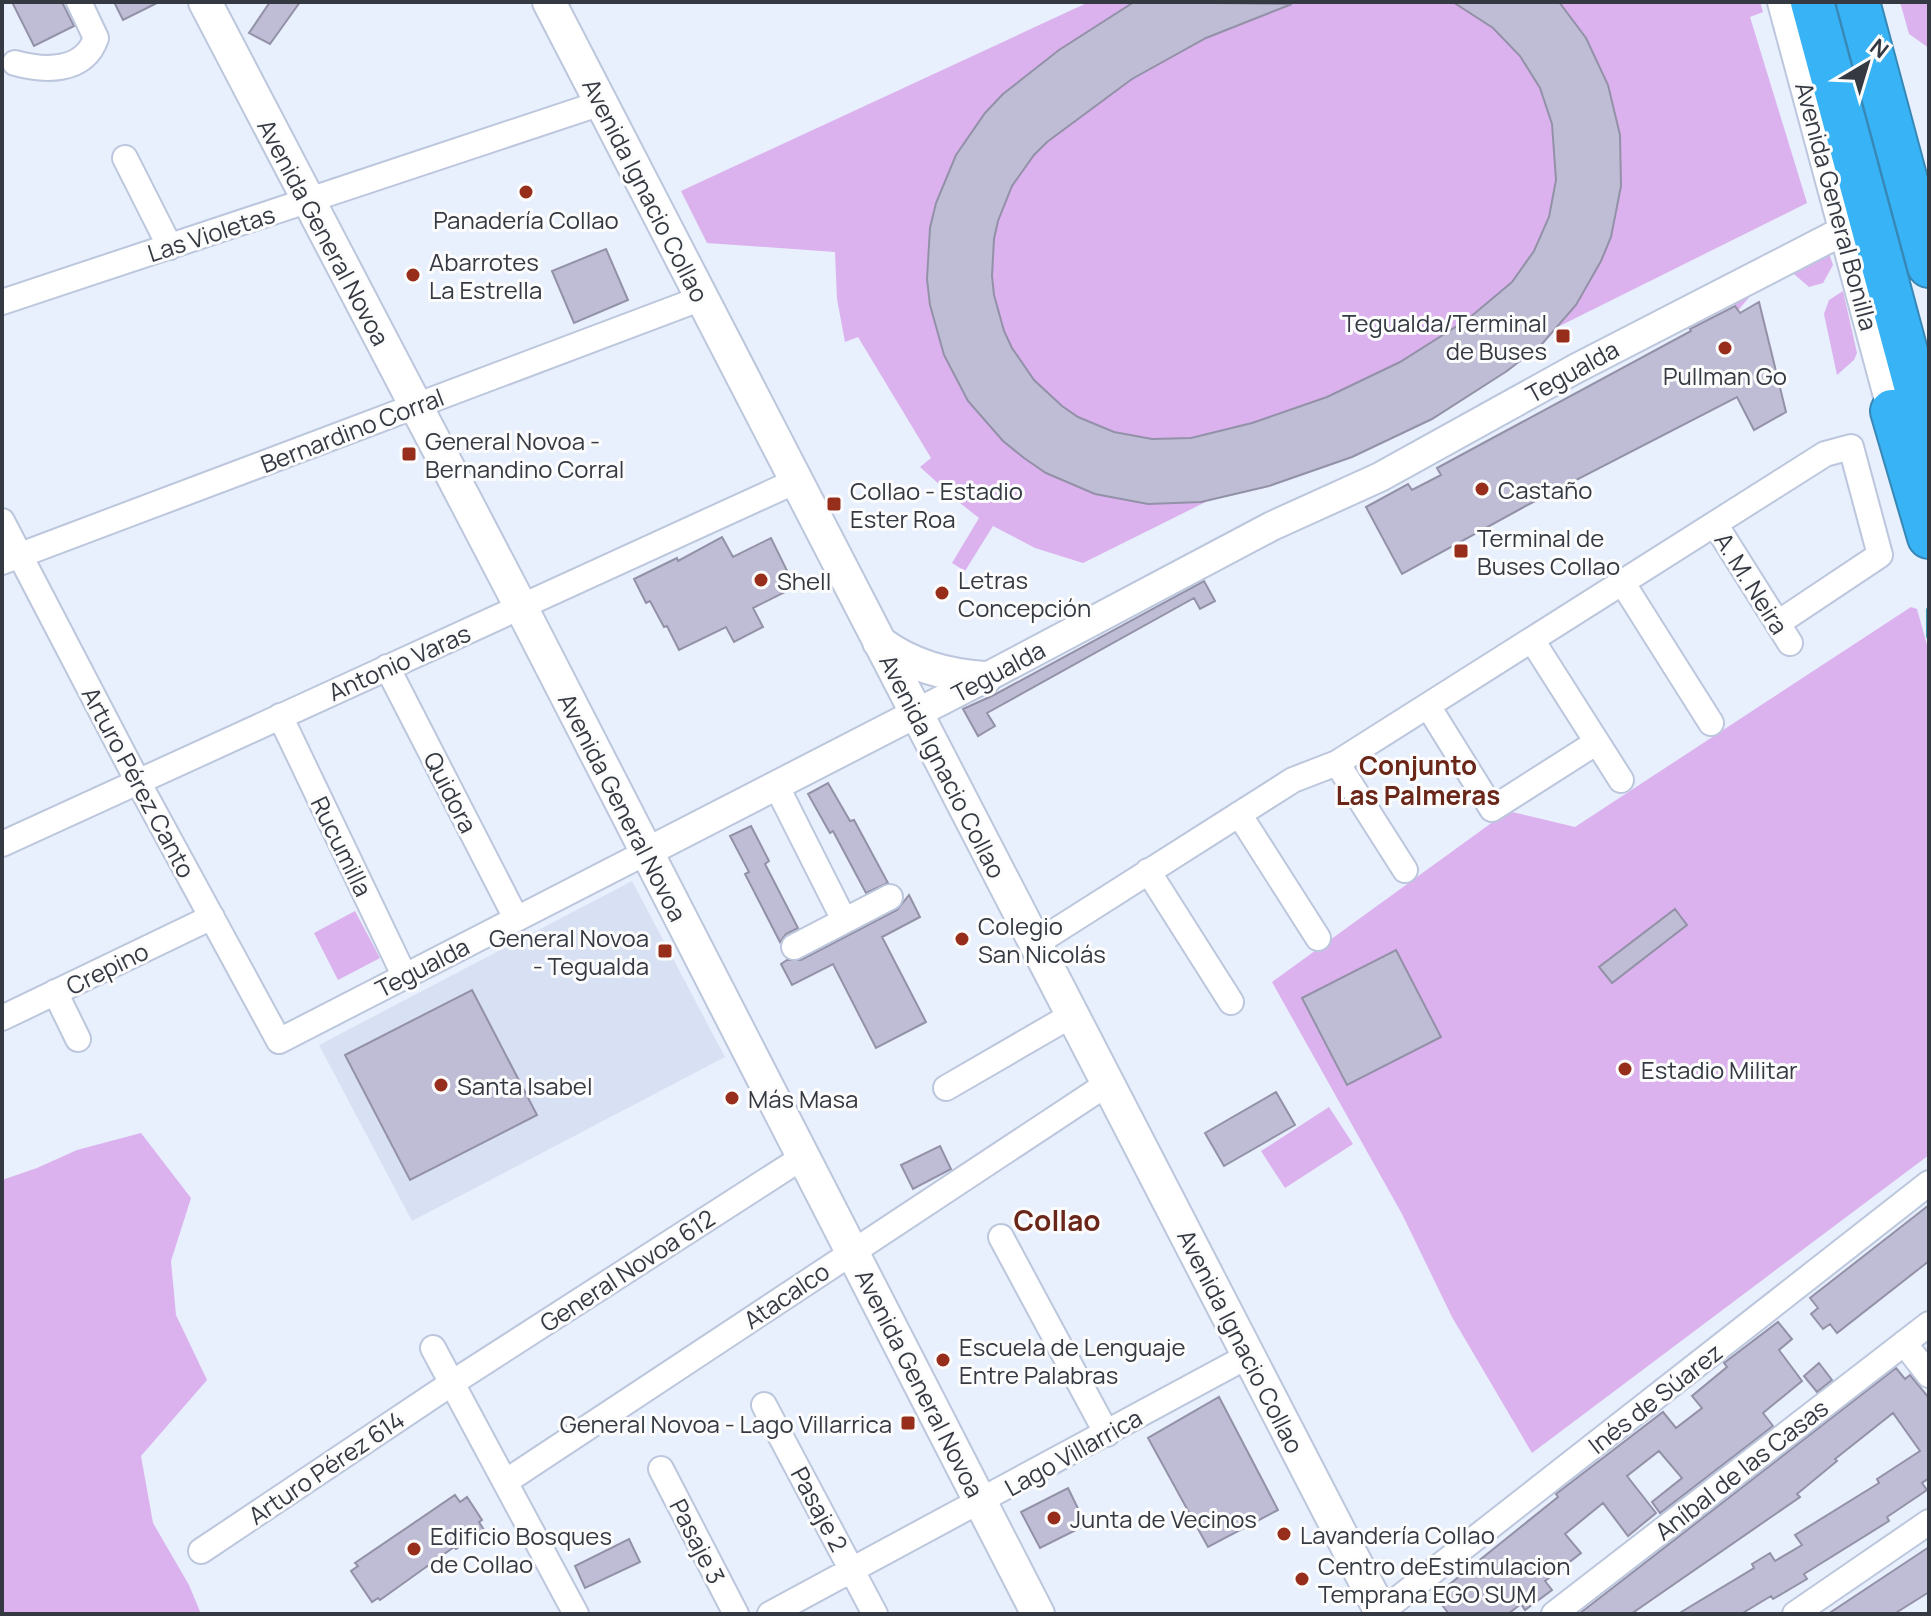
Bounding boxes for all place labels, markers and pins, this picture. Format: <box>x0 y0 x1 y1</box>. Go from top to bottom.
marker: Panadería Collao <box>517 183 535 201</box>
place label: Panadería Collao <box>433 203 619 236</box>
place label: Abarrotes La Estrella <box>429 245 542 306</box>
marker: Abarrotes La Estrella <box>404 266 422 284</box>
place label: Tegualda/Terminal de Buses <box>1342 306 1547 367</box>
marker: Tegualda/Terminal de Buses <box>1554 327 1572 345</box>
marker: Pullman Go <box>1716 339 1734 357</box>
place label: Pullman Go <box>1663 359 1787 392</box>
place label: General Novoa - Bernandino Corral <box>425 424 624 485</box>
marker: General Novoa - Bernandino Corral <box>400 445 418 463</box>
place label: Castaño <box>1498 473 1593 506</box>
place label: Collao - Estadio Ester Roa <box>850 474 1023 535</box>
marker: Castaño <box>1473 480 1491 498</box>
marker: Collao - Estadio Ester Roa <box>825 495 843 513</box>
place label: Terminal de Buses Collao <box>1477 521 1620 582</box>
marker: Terminal de Buses Collao <box>1452 542 1470 560</box>
place label: Letras Concepción <box>958 563 1091 624</box>
place label: Shell <box>777 564 831 597</box>
marker: Shell <box>752 571 770 589</box>
marker: Letras Concepción <box>933 584 951 602</box>
place label: Colegio San Nicolás <box>978 909 1106 970</box>
place label: General Novoa - Tegualda <box>489 921 649 982</box>
marker: Colegio San Nicolás <box>953 930 971 948</box>
marker: General Novoa - Tegualda <box>656 942 674 960</box>
place label: Estadio Militar <box>1641 1053 1798 1086</box>
marker: Estadio Militar <box>1616 1060 1634 1078</box>
place label: Santa Isabel <box>457 1069 593 1102</box>
marker: Santa Isabel <box>432 1076 450 1094</box>
place label: Más Masa <box>748 1082 858 1115</box>
marker: Más Masa <box>723 1089 741 1107</box>
place label: Escuela de Lenguaje Entre Palabras <box>959 1330 1186 1391</box>
marker: Escuela de Lenguaje Entre Palabras <box>934 1351 952 1369</box>
place label: General Novoa - Lago Villarrica <box>560 1407 892 1440</box>
marker: General Novoa - Lago Villarrica <box>899 1414 917 1432</box>
place label: Junta de Vecinos <box>1070 1502 1257 1535</box>
marker: Junta de Vecinos <box>1045 1509 1063 1527</box>
place label: Lavandería Collao <box>1300 1518 1495 1551</box>
place label: Edificio Bosques de Collao <box>430 1519 612 1580</box>
marker: Lavandería Collao <box>1275 1525 1293 1543</box>
marker: Edificio Bosques de Collao <box>405 1540 423 1558</box>
place label: Centro deEstimulacion Temprana EGO SUM <box>1318 1549 1570 1610</box>
marker: Centro deEstimulacion Temprana EGO SUM <box>1293 1570 1311 1588</box>

